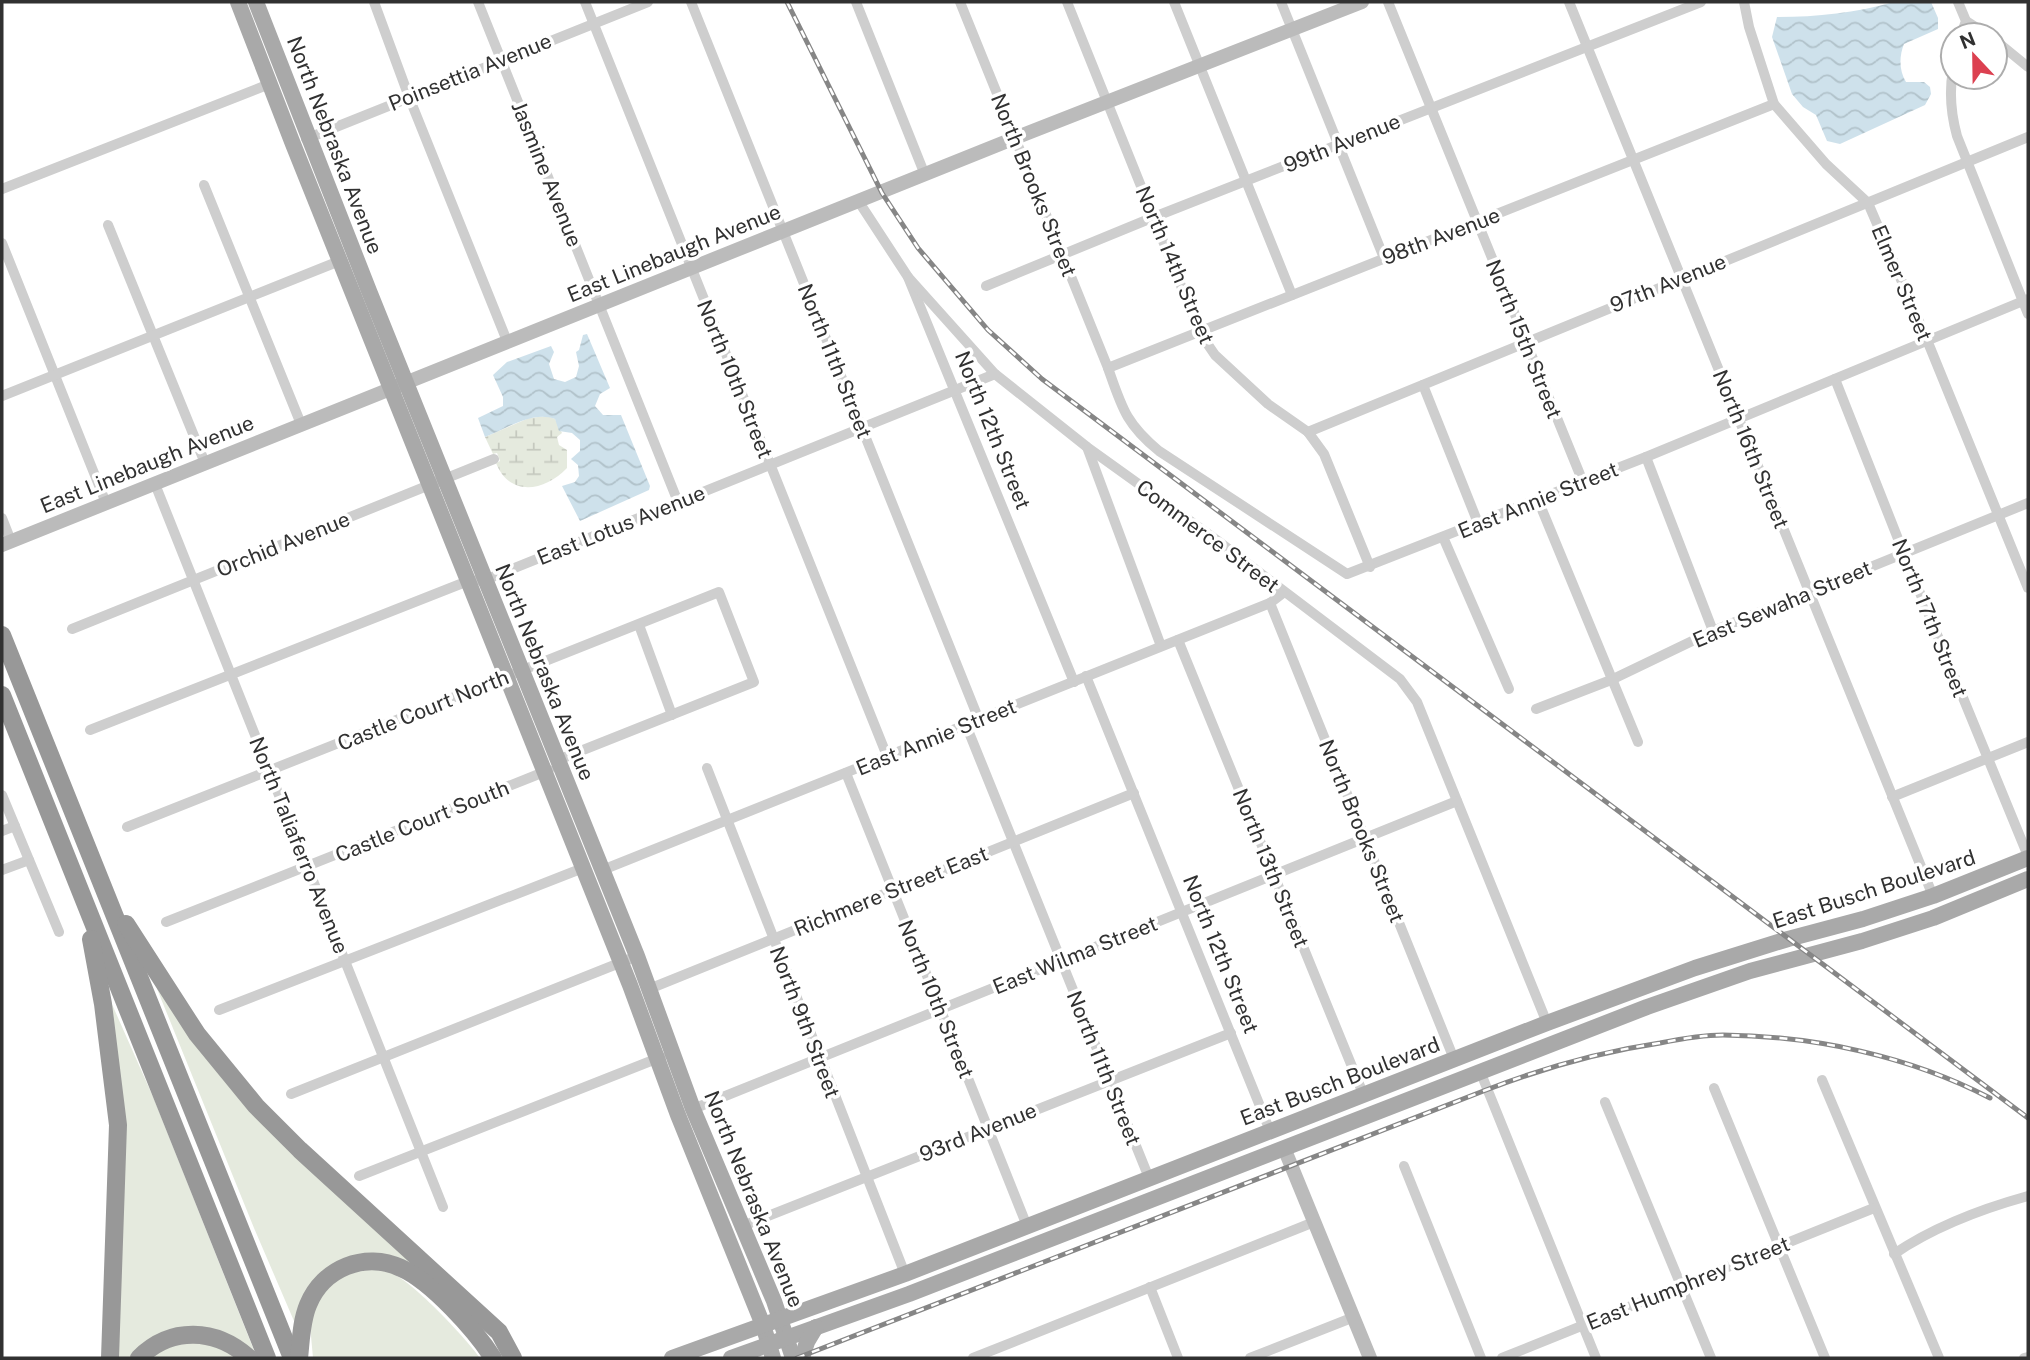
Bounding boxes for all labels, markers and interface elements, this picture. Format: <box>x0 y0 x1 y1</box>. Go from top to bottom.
north arrow <box>1939 21 2009 91</box>
text: N <box>1957 27 1979 53</box>
street label: Poinsettia Avenue <box>385 28 555 116</box>
street label: North Nebraska Avenue <box>282 33 388 257</box>
street label: North Brooks Street <box>986 90 1082 280</box>
street label: Jasmine Avenue <box>506 98 588 250</box>
street label: 99th Avenue <box>1280 108 1404 178</box>
street label: North 14th Street <box>1130 182 1220 348</box>
street label: East Linebaugh Avenue <box>564 199 784 307</box>
street label: 98th Avenue <box>1379 202 1503 270</box>
street label: Elmer Street <box>1866 221 1938 345</box>
street label: 97th Avenue <box>1606 248 1730 318</box>
street label: North 15th Street <box>1481 256 1567 422</box>
street label: North 11th Street <box>793 280 877 442</box>
street label: North 10th Street <box>692 296 778 462</box>
street label: North 12th Street <box>950 347 1036 513</box>
street label: North 16th Street <box>1708 366 1794 532</box>
street label: East Linebaugh Avenue <box>37 410 257 518</box>
street label: East Annie Street <box>1454 456 1622 544</box>
street label: Commerce Street <box>1132 474 1284 598</box>
street label: East Lotus Avenue <box>533 480 709 570</box>
street label: Orchid Avenue <box>213 506 353 582</box>
street label: North 17th Street <box>1887 535 1973 701</box>
street label: East Sewaha Street <box>1689 555 1875 653</box>
street label: North Nebraska Avenue <box>490 560 600 784</box>
street label: Castle Court North <box>334 664 512 756</box>
street label: East Annie Street <box>852 693 1020 781</box>
street label: North Taliaferro Avenue <box>244 733 354 957</box>
street label: North Brooks Street <box>1314 736 1410 926</box>
street label: Castle Court South <box>331 775 513 867</box>
street label: North 13th Street <box>1228 785 1314 951</box>
street label: Richmere Street East <box>790 841 992 941</box>
street label: East Busch Boulevard <box>1769 844 1979 934</box>
street label: North 12th Street <box>1178 871 1264 1037</box>
street label: East Wilma Street <box>989 911 1161 999</box>
street label: North 10th Street <box>893 916 979 1082</box>
street label: North 9th Street <box>765 943 845 1101</box>
street label: North 11th Street <box>1062 987 1146 1149</box>
street label: East Busch Boulevard <box>1237 1031 1443 1131</box>
street label: North Nebraska Avenue <box>699 1087 809 1311</box>
street label: 93rd Avenue <box>916 1097 1040 1167</box>
street label: East Humphrey Street <box>1583 1231 1793 1335</box>

